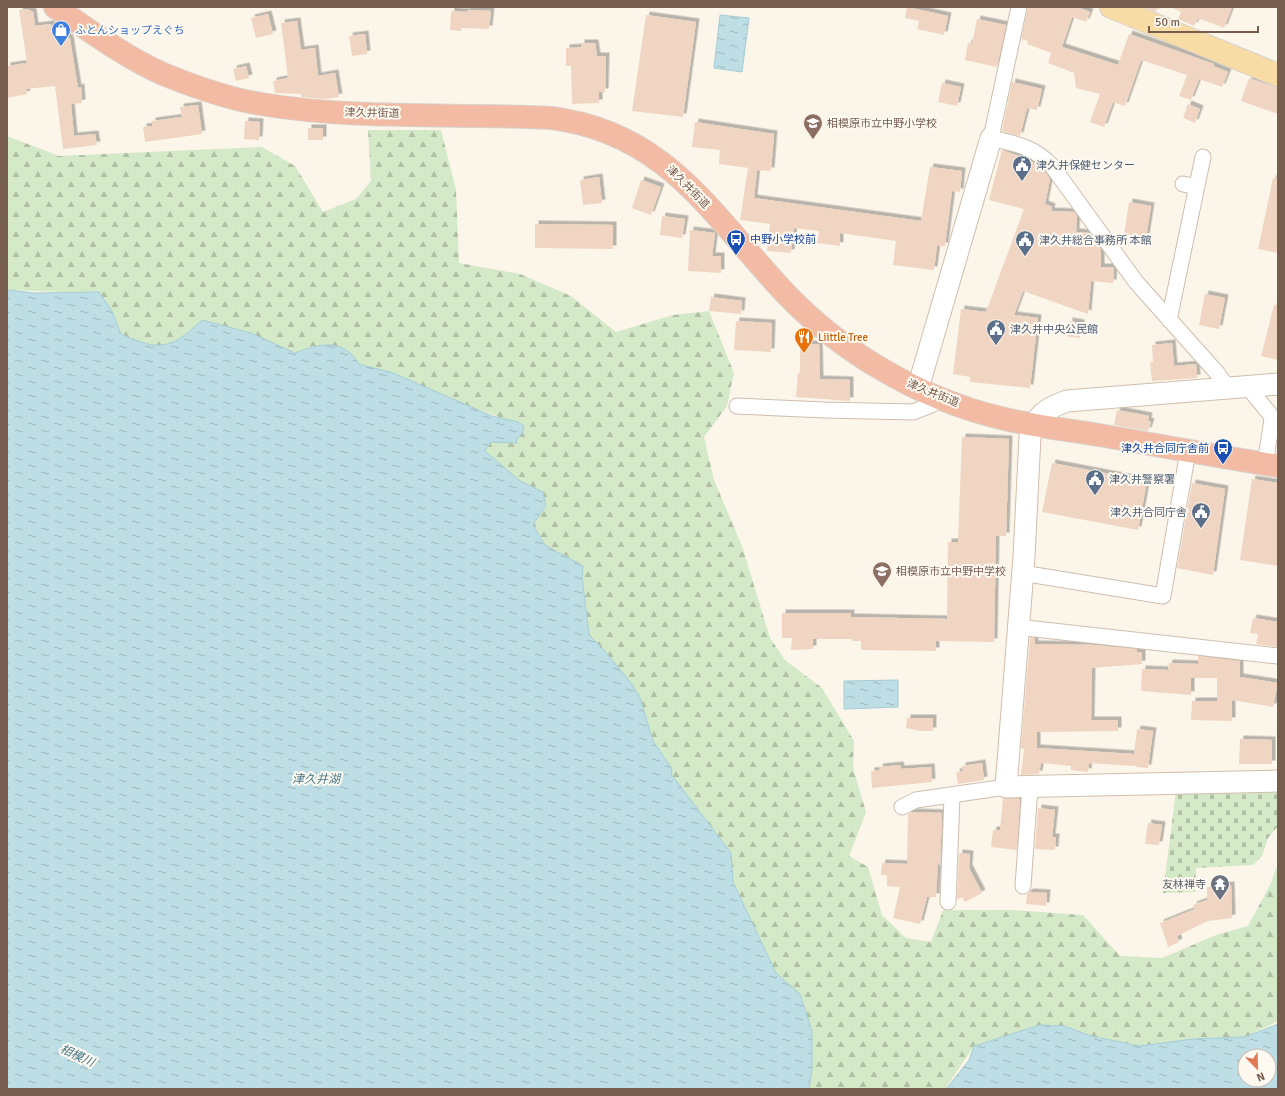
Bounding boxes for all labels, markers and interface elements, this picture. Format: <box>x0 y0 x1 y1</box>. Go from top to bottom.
scale bar <box>1149 8 1258 34</box>
text: 50 m <box>1155 15 1180 30</box>
shop icon: ふとんショップえぐち <box>50 19 72 47</box>
place label: ふとんショップえぐち <box>75 24 185 37</box>
street label: 津久井街道 <box>344 106 400 120</box>
school or university icon: 相模原市立中野小学校 <box>802 112 824 140</box>
place label: 相模原市立中野小学校 <box>827 117 937 130</box>
public building icon: 津久井保健センター <box>1011 154 1033 182</box>
place label: 津久井保健センター <box>1036 159 1135 172</box>
street label: 津久井街道 <box>664 163 712 211</box>
bus stop icon: 中野小学校前 <box>725 228 747 256</box>
public building icon: 津久井総合事務所 本館 <box>1014 229 1036 257</box>
place label: 中野小学校前 <box>750 233 816 246</box>
place label: 津久井総合事務所 本館 <box>1039 234 1151 247</box>
public building icon: 津久井中央公民館 <box>985 318 1007 346</box>
place label: 津久井中央公民館 <box>1010 323 1098 336</box>
restaurant icon: Liittle Tree <box>793 326 815 354</box>
place label: Liittle Tree <box>818 331 868 344</box>
street label: 津久井街道 <box>905 377 961 409</box>
bus stop icon: 津久井合同庁舎前 <box>1212 437 1234 465</box>
place label: 津久井合同庁舎前 <box>1121 442 1209 455</box>
public building icon: 津久井警察署 <box>1084 468 1106 496</box>
place label: 津久井警察署 <box>1109 473 1175 486</box>
public building icon: 津久井合同庁舎 <box>1190 501 1212 529</box>
place label: 津久井合同庁舎 <box>1110 506 1187 519</box>
school or university icon: 相模原市立中野中学校 <box>871 560 893 588</box>
place label: 相模原市立中野中学校 <box>896 565 1006 578</box>
water label: 津久井湖 <box>292 772 342 787</box>
temple icon: 友林禅寺 <box>1209 873 1231 901</box>
place label: 友林禅寺 <box>1162 878 1206 891</box>
water label: 相模川 <box>58 1042 98 1071</box>
north arrow <box>1237 1048 1277 1088</box>
text: N <box>1255 1069 1267 1084</box>

